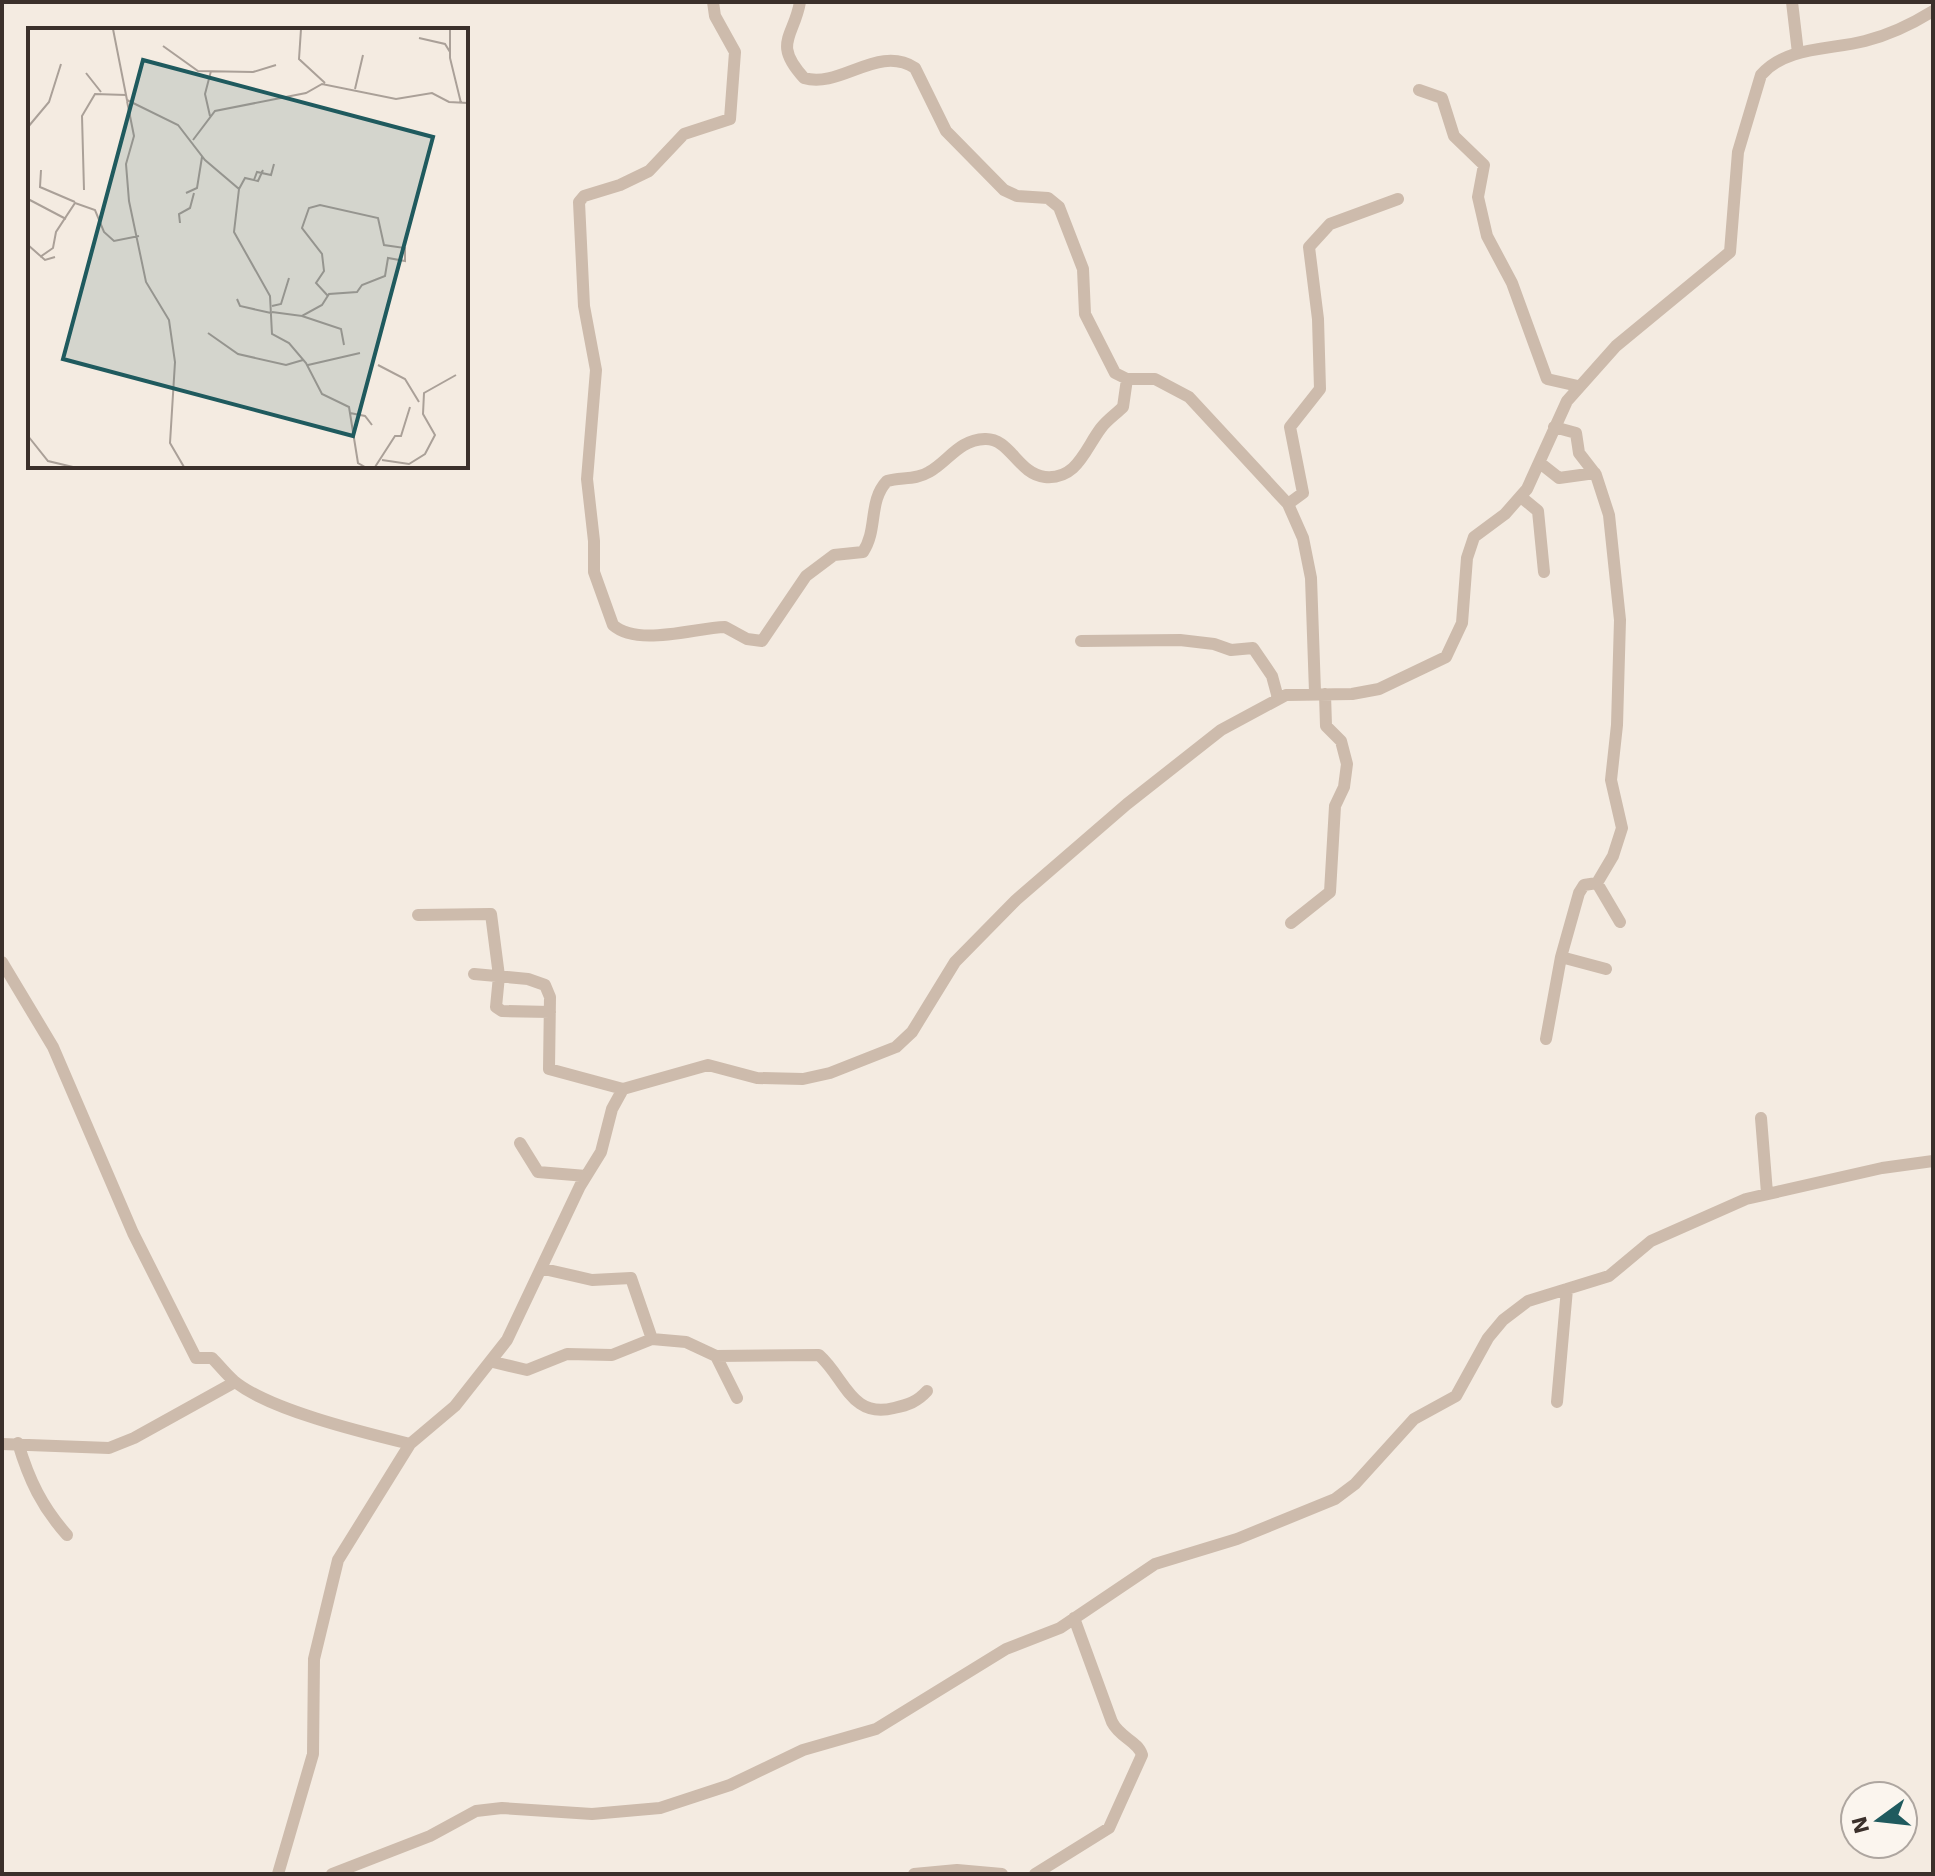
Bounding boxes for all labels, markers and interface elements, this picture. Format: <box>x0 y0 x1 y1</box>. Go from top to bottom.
inset map <box>28 28 468 468</box>
north arrow <box>1839 1780 1919 1860</box>
text: N <box>1846 1814 1874 1836</box>

